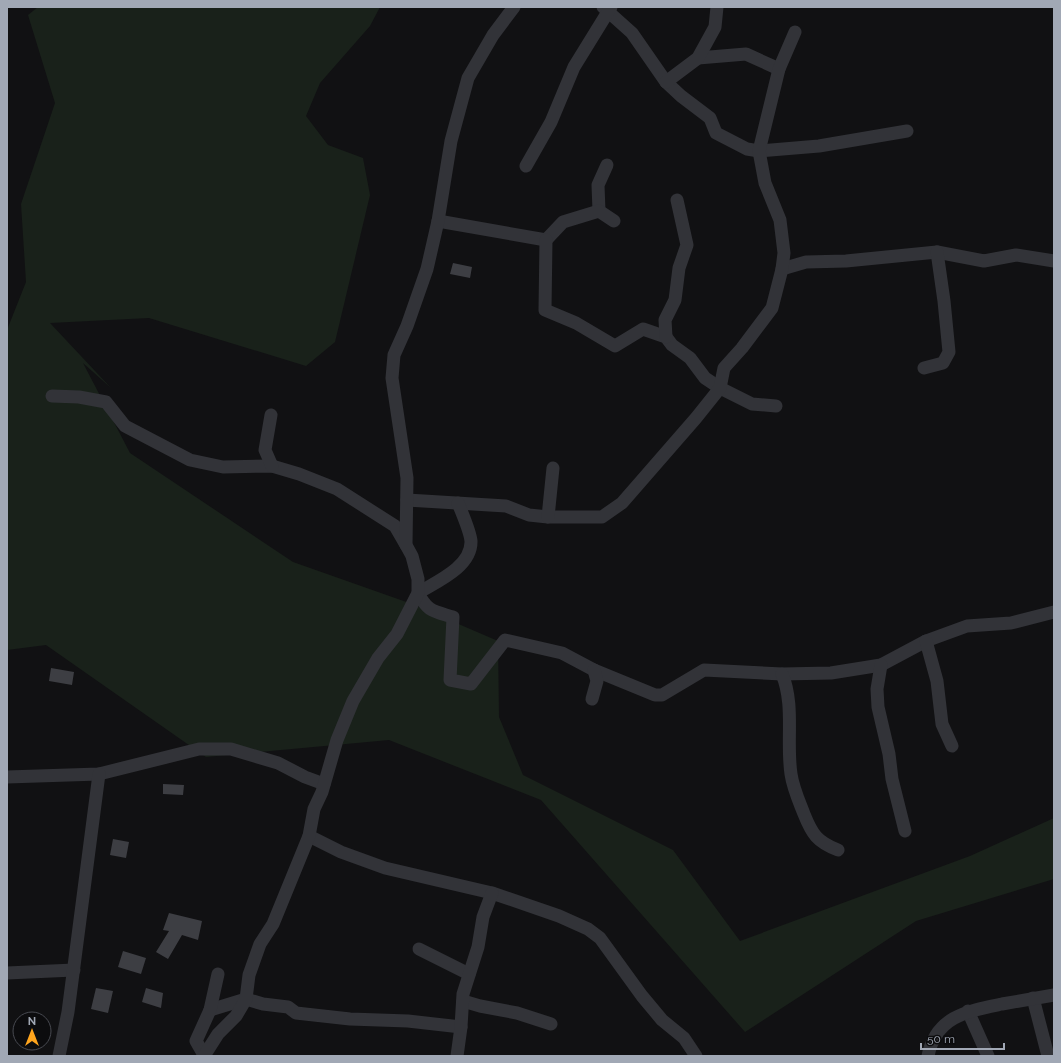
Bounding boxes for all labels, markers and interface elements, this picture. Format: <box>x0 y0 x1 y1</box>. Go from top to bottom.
north arrow <box>12 1011 52 1051</box>
text: N <box>28 1015 36 1028</box>
scale bar <box>921 1025 1004 1051</box>
text: 50 m <box>927 1032 955 1046</box>

